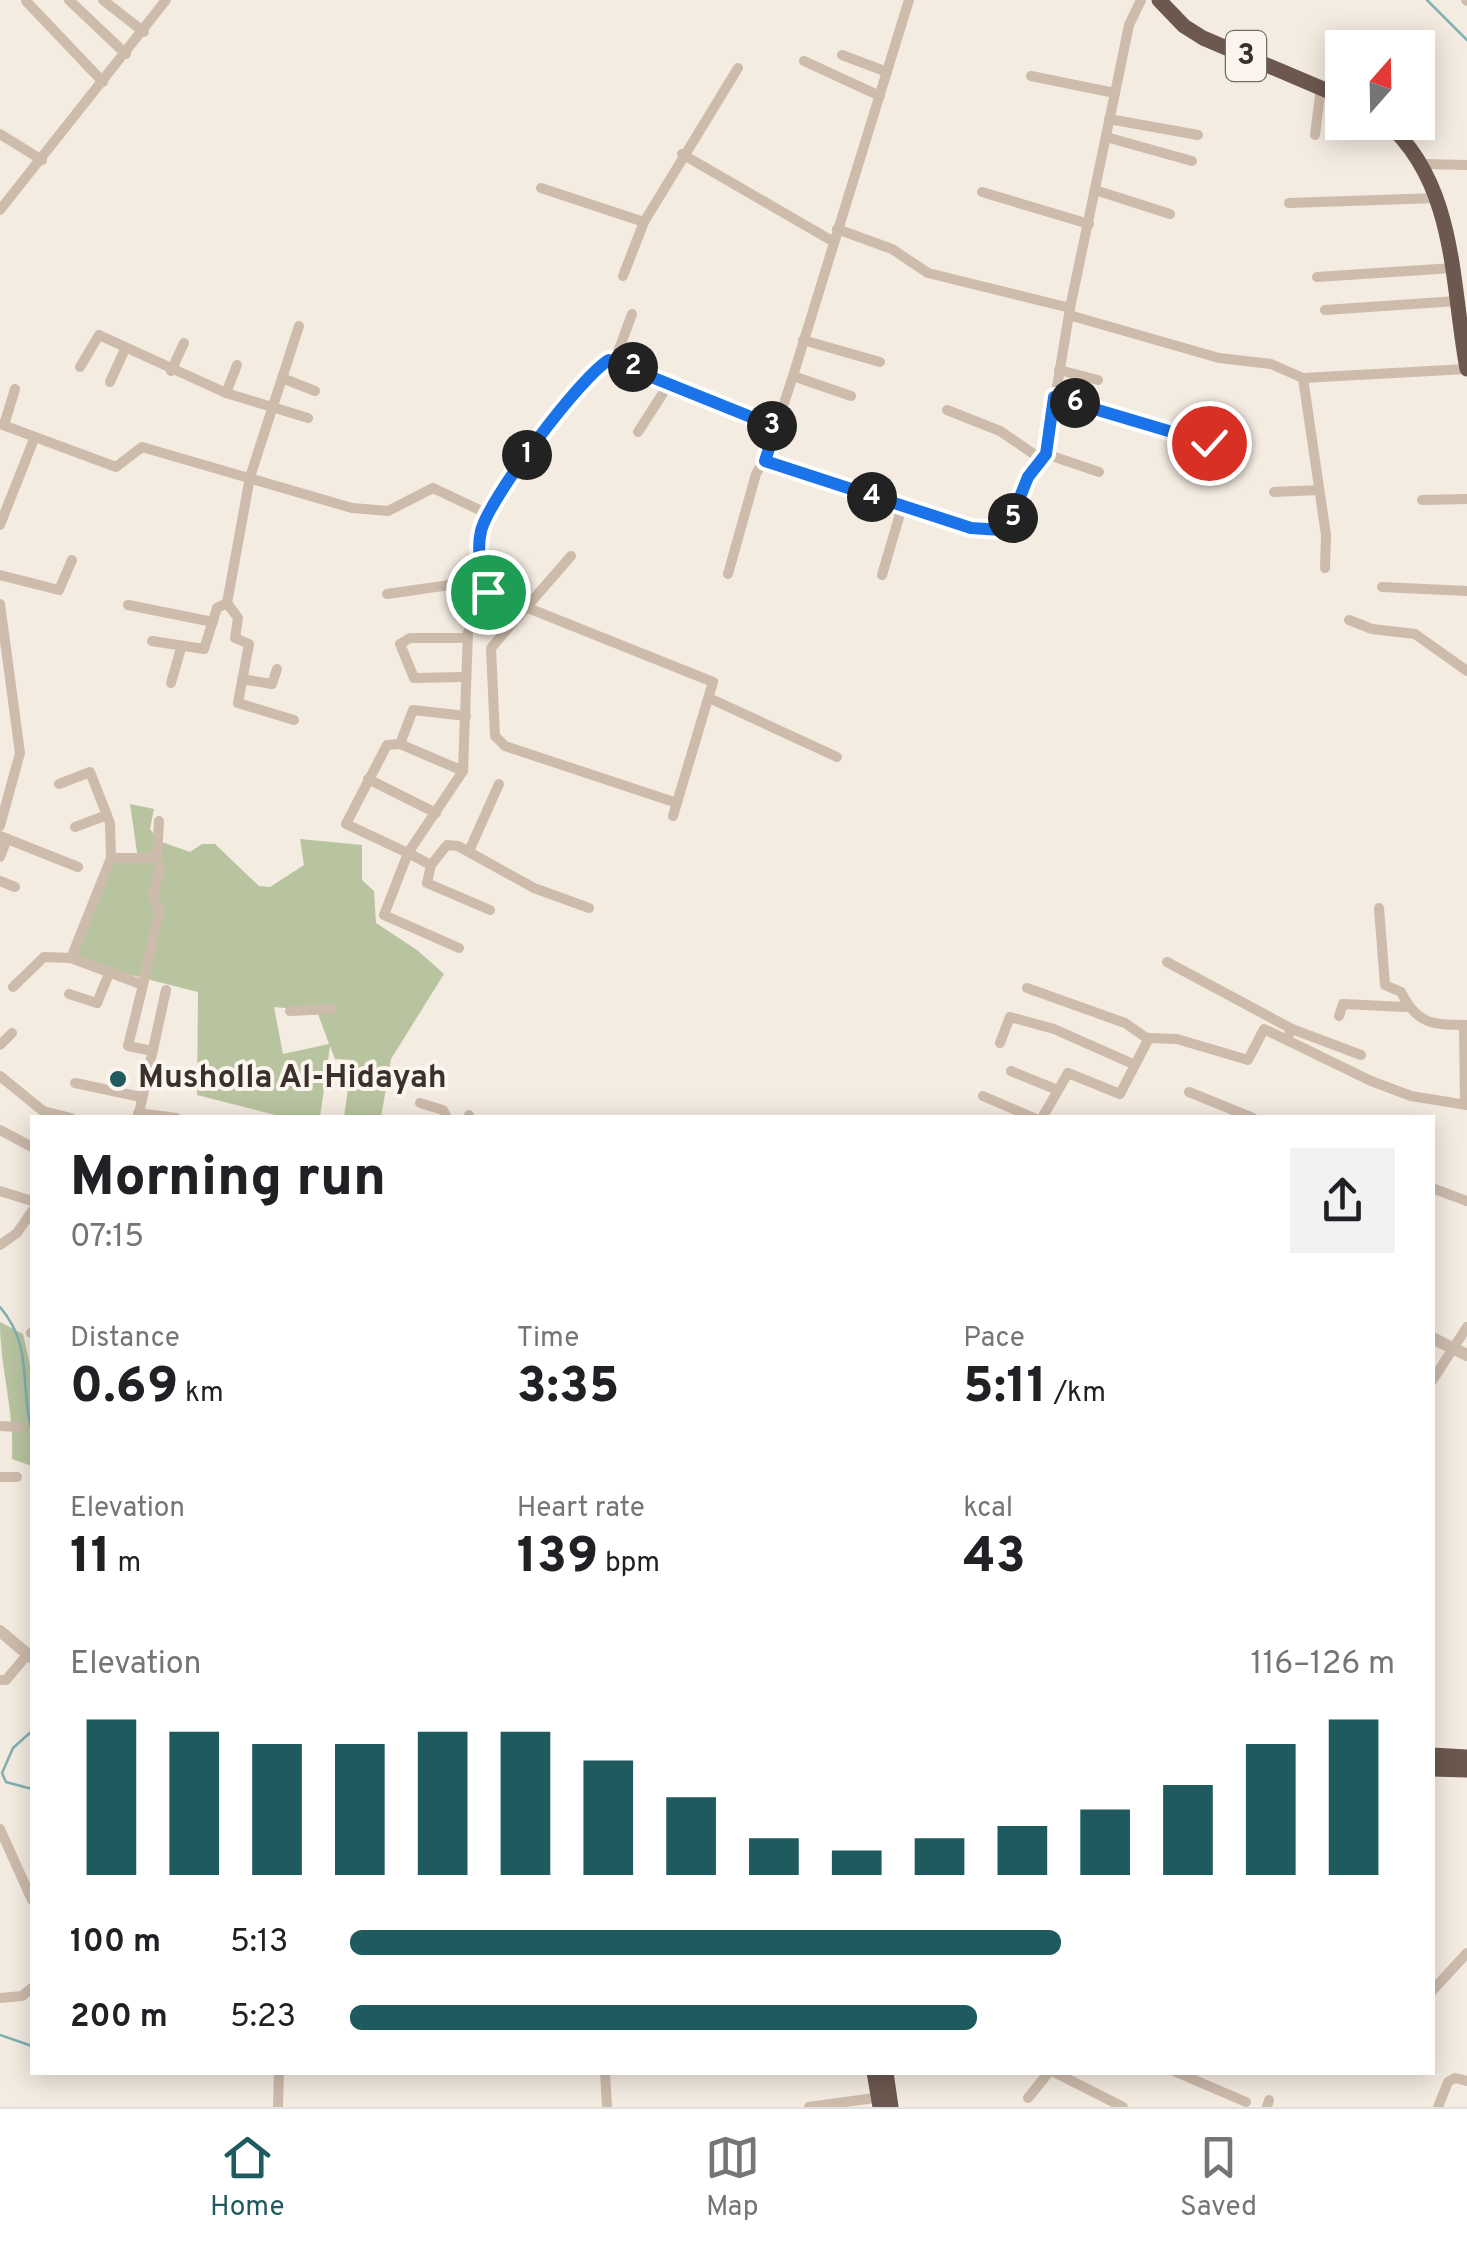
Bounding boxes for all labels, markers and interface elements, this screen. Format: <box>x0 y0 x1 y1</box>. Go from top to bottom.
north arrow <box>1325 30 1435 140</box>
map controls <box>1325 30 1435 140</box>
road number: 3 <box>1226 31 1266 81</box>
pin: 2 <box>608 342 658 392</box>
text: 2 <box>624 349 642 385</box>
pin: 6 <box>1050 378 1100 428</box>
text: 6 <box>1066 385 1084 421</box>
pin: 3 <box>747 401 797 451</box>
pin <box>1167 401 1252 486</box>
text: 3 <box>764 408 780 444</box>
icon: check <box>1182 416 1237 471</box>
pin: 1 <box>502 430 552 480</box>
text: 1 <box>521 437 533 473</box>
pin: 4 <box>847 472 897 522</box>
text: 4 <box>863 479 881 515</box>
pin: 5 <box>988 493 1038 543</box>
text: 5 <box>1004 500 1022 536</box>
pin <box>446 550 531 635</box>
icon: arrive <box>461 565 516 620</box>
place label: Musholla Al-Hidayah <box>138 1059 447 1099</box>
marker: Musholla Al-Hidayah <box>107 1068 129 1090</box>
text: Morning run <box>70 1145 386 1215</box>
button: share <box>1290 1148 1395 1253</box>
text: 07:15 <box>70 1218 144 1258</box>
text: Distance <box>70 1321 180 1357</box>
text: Time <box>517 1321 579 1357</box>
text: Pace <box>963 1321 1025 1357</box>
text: 0.69 <box>70 1357 178 1420</box>
text: 3:35 <box>517 1357 619 1420</box>
text: 5:11 <box>963 1357 1047 1420</box>
text: km <box>178 1376 224 1412</box>
text: /km <box>1047 1376 1106 1412</box>
text: Elevation <box>70 1491 185 1527</box>
text: Heart rate <box>517 1491 645 1527</box>
text: kcal <box>963 1491 1013 1527</box>
text: 11 <box>70 1527 111 1590</box>
text: 139 <box>517 1527 598 1590</box>
text: 43 <box>963 1527 1026 1590</box>
text: m <box>111 1546 141 1582</box>
text: bpm <box>598 1546 660 1582</box>
text: Elevation <box>70 1645 202 1685</box>
text: 116–126 m <box>1250 1645 1395 1685</box>
text: 100 m <box>70 1923 161 1963</box>
text: 5:13 <box>230 1923 288 1963</box>
text: 200 m <box>70 1998 168 2038</box>
text: 5:23 <box>230 1998 296 2038</box>
tab: Home <box>210 2130 284 2226</box>
tab: Map <box>705 2130 760 2226</box>
tab: Saved <box>1180 2130 1257 2226</box>

